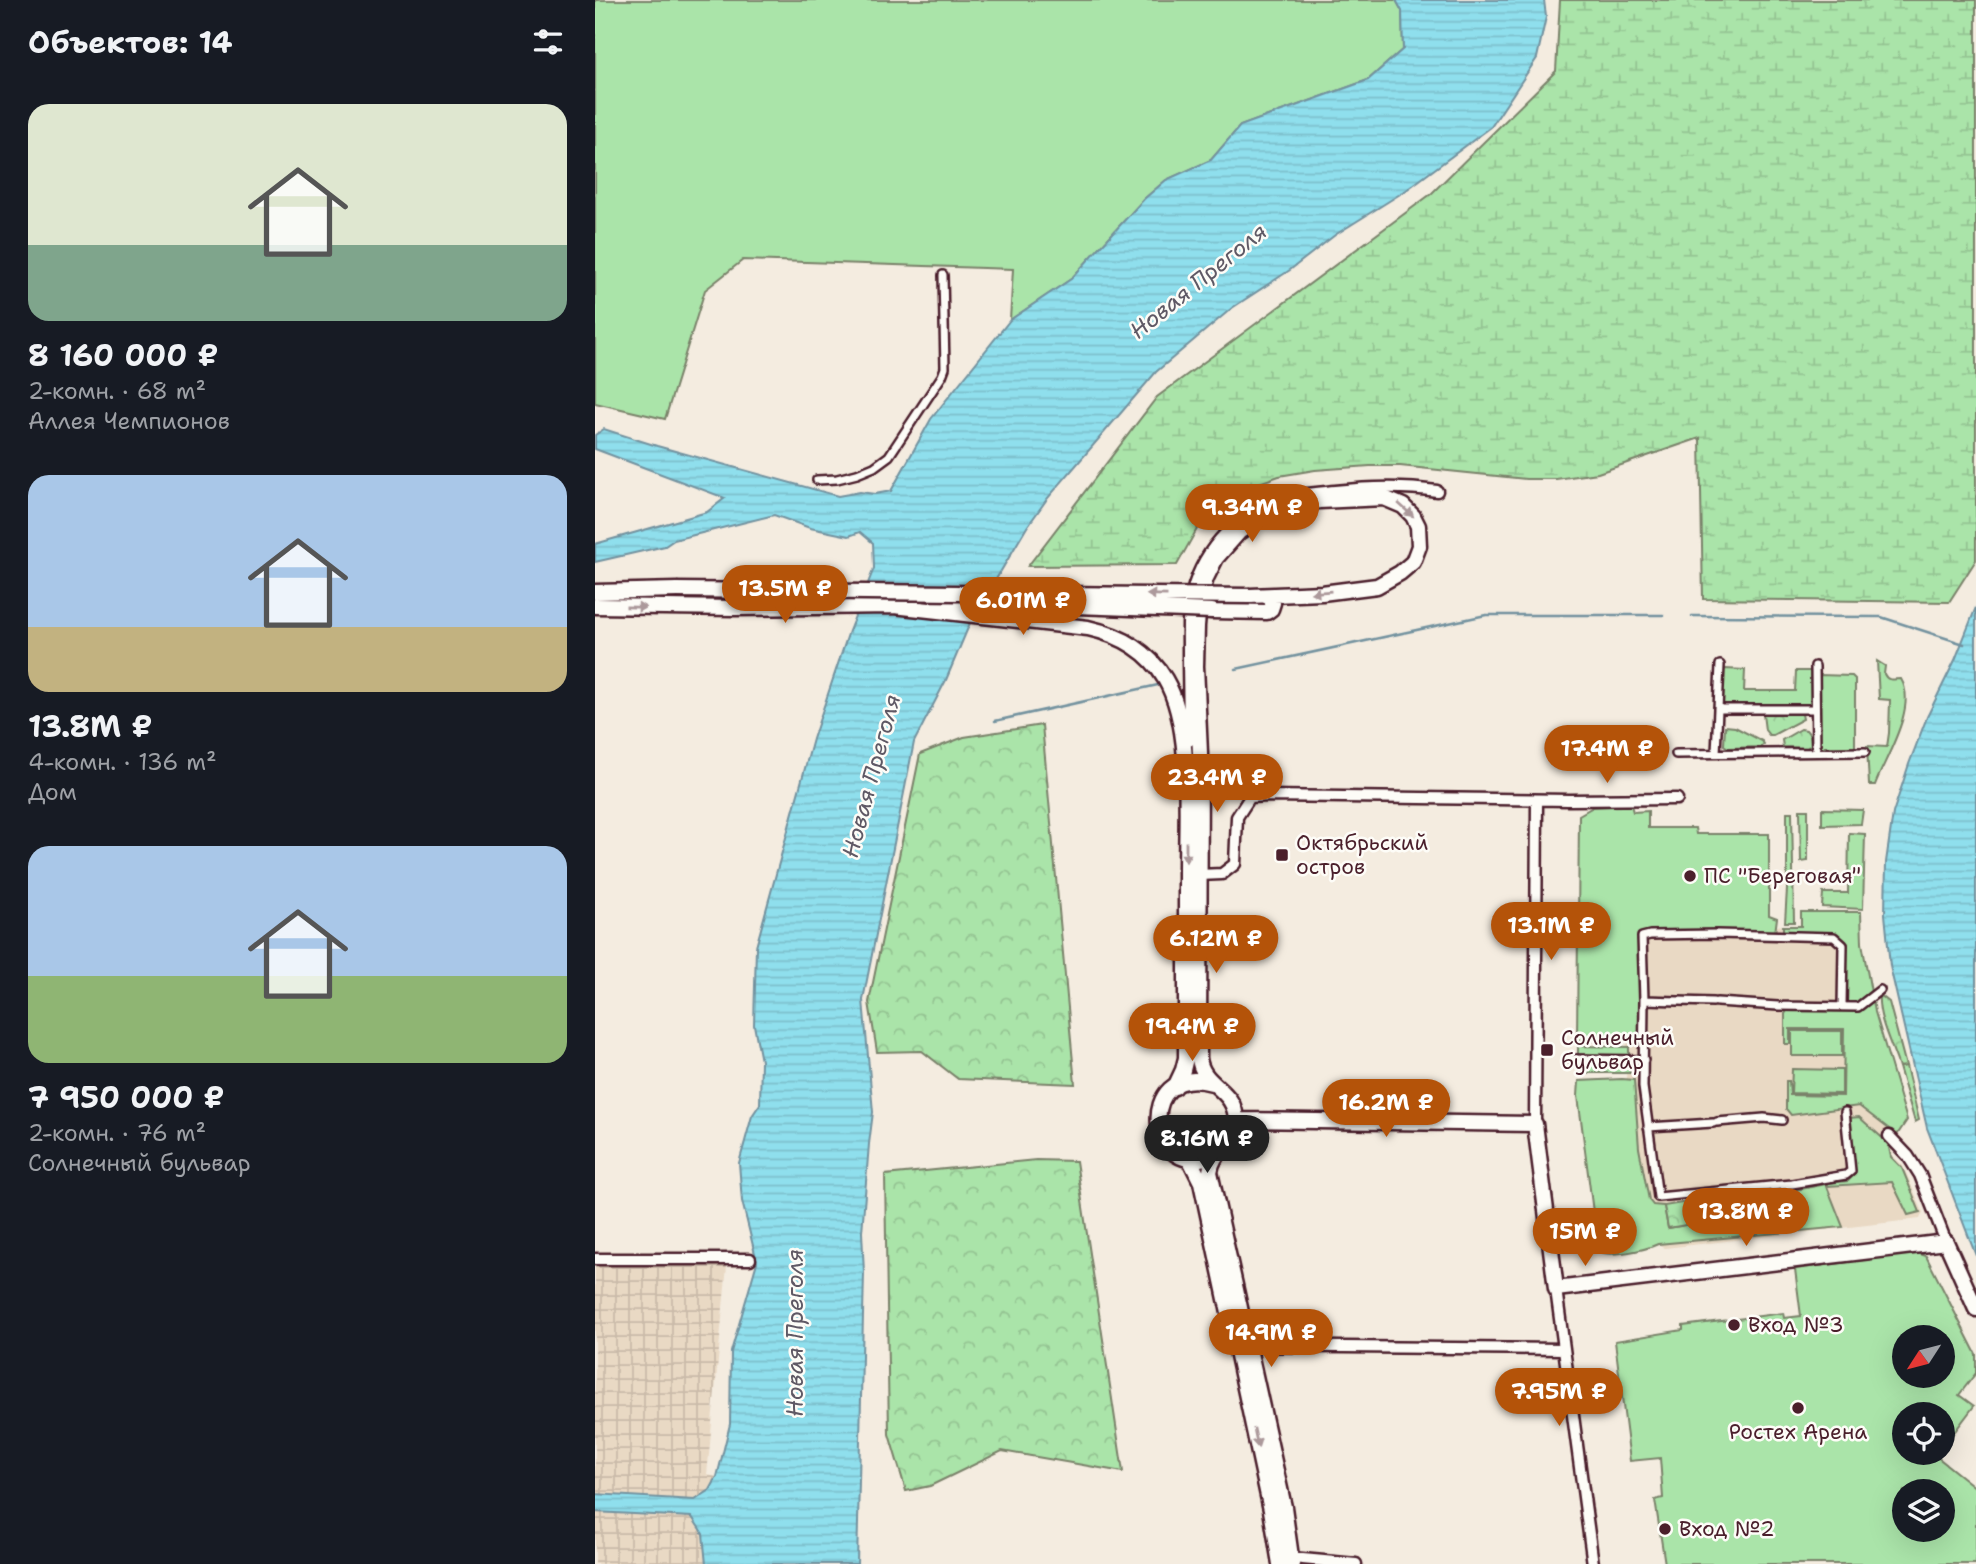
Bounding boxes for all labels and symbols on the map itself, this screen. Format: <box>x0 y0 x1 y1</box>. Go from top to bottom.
water label: Новая Преголя <box>1123 216 1273 346</box>
pin: 9.34M ₽ <box>1187 484 1317 544</box>
one-way arrow <box>1397 502 1415 518</box>
pin: 13.5M ₽ <box>720 566 850 625</box>
pin: 6.01M ₽ <box>958 578 1088 637</box>
one-way arrow <box>1310 587 1332 598</box>
one-way arrow <box>1146 589 1168 601</box>
one-way arrow <box>625 601 647 612</box>
water label: Новая Преголя <box>835 691 907 861</box>
pin: 17.4M ₽ <box>1542 726 1672 785</box>
pin: 23.4M ₽ <box>1152 754 1282 814</box>
place label: Октябрьский остров <box>1296 829 1428 881</box>
one-way arrow <box>1180 841 1192 863</box>
marker: Октябрьский остров <box>1274 847 1290 863</box>
place label: ПС "Береговая" <box>1704 862 1861 890</box>
marker: ПС "Береговая" <box>1682 868 1698 884</box>
pin: 13.1M ₽ <box>1486 902 1616 962</box>
pin: 6.12M ₽ <box>1151 916 1281 975</box>
pin: 19.4M ₽ <box>1127 1004 1257 1063</box>
place label: Солнечный бульвар <box>1561 1024 1674 1076</box>
marker: Солнечный бульвар <box>1539 1042 1555 1058</box>
pin: 16.2M ₽ <box>1321 1080 1451 1139</box>
pin: 8.16M ₽ <box>1142 1116 1272 1175</box>
pin: 13.8M ₽ <box>1681 1188 1811 1248</box>
pin: 15M ₽ <box>1536 1208 1634 1268</box>
water label: Новая Преголя <box>780 1249 810 1417</box>
pin: 14.9M ₽ <box>1206 1310 1336 1369</box>
place label: Вход №3 <box>1748 1311 1844 1339</box>
marker: Вход №3 <box>1726 1317 1742 1333</box>
north arrow <box>1892 1325 1955 1388</box>
pin: 7.95M ₽ <box>1494 1368 1624 1428</box>
marker: Ростех Арена <box>1790 1400 1806 1416</box>
place label: Ростех Арена <box>1729 1418 1867 1446</box>
one-way arrow <box>1250 1427 1261 1449</box>
place label: Вход №2 <box>1679 1515 1775 1543</box>
marker: Вход №2 <box>1657 1521 1673 1537</box>

